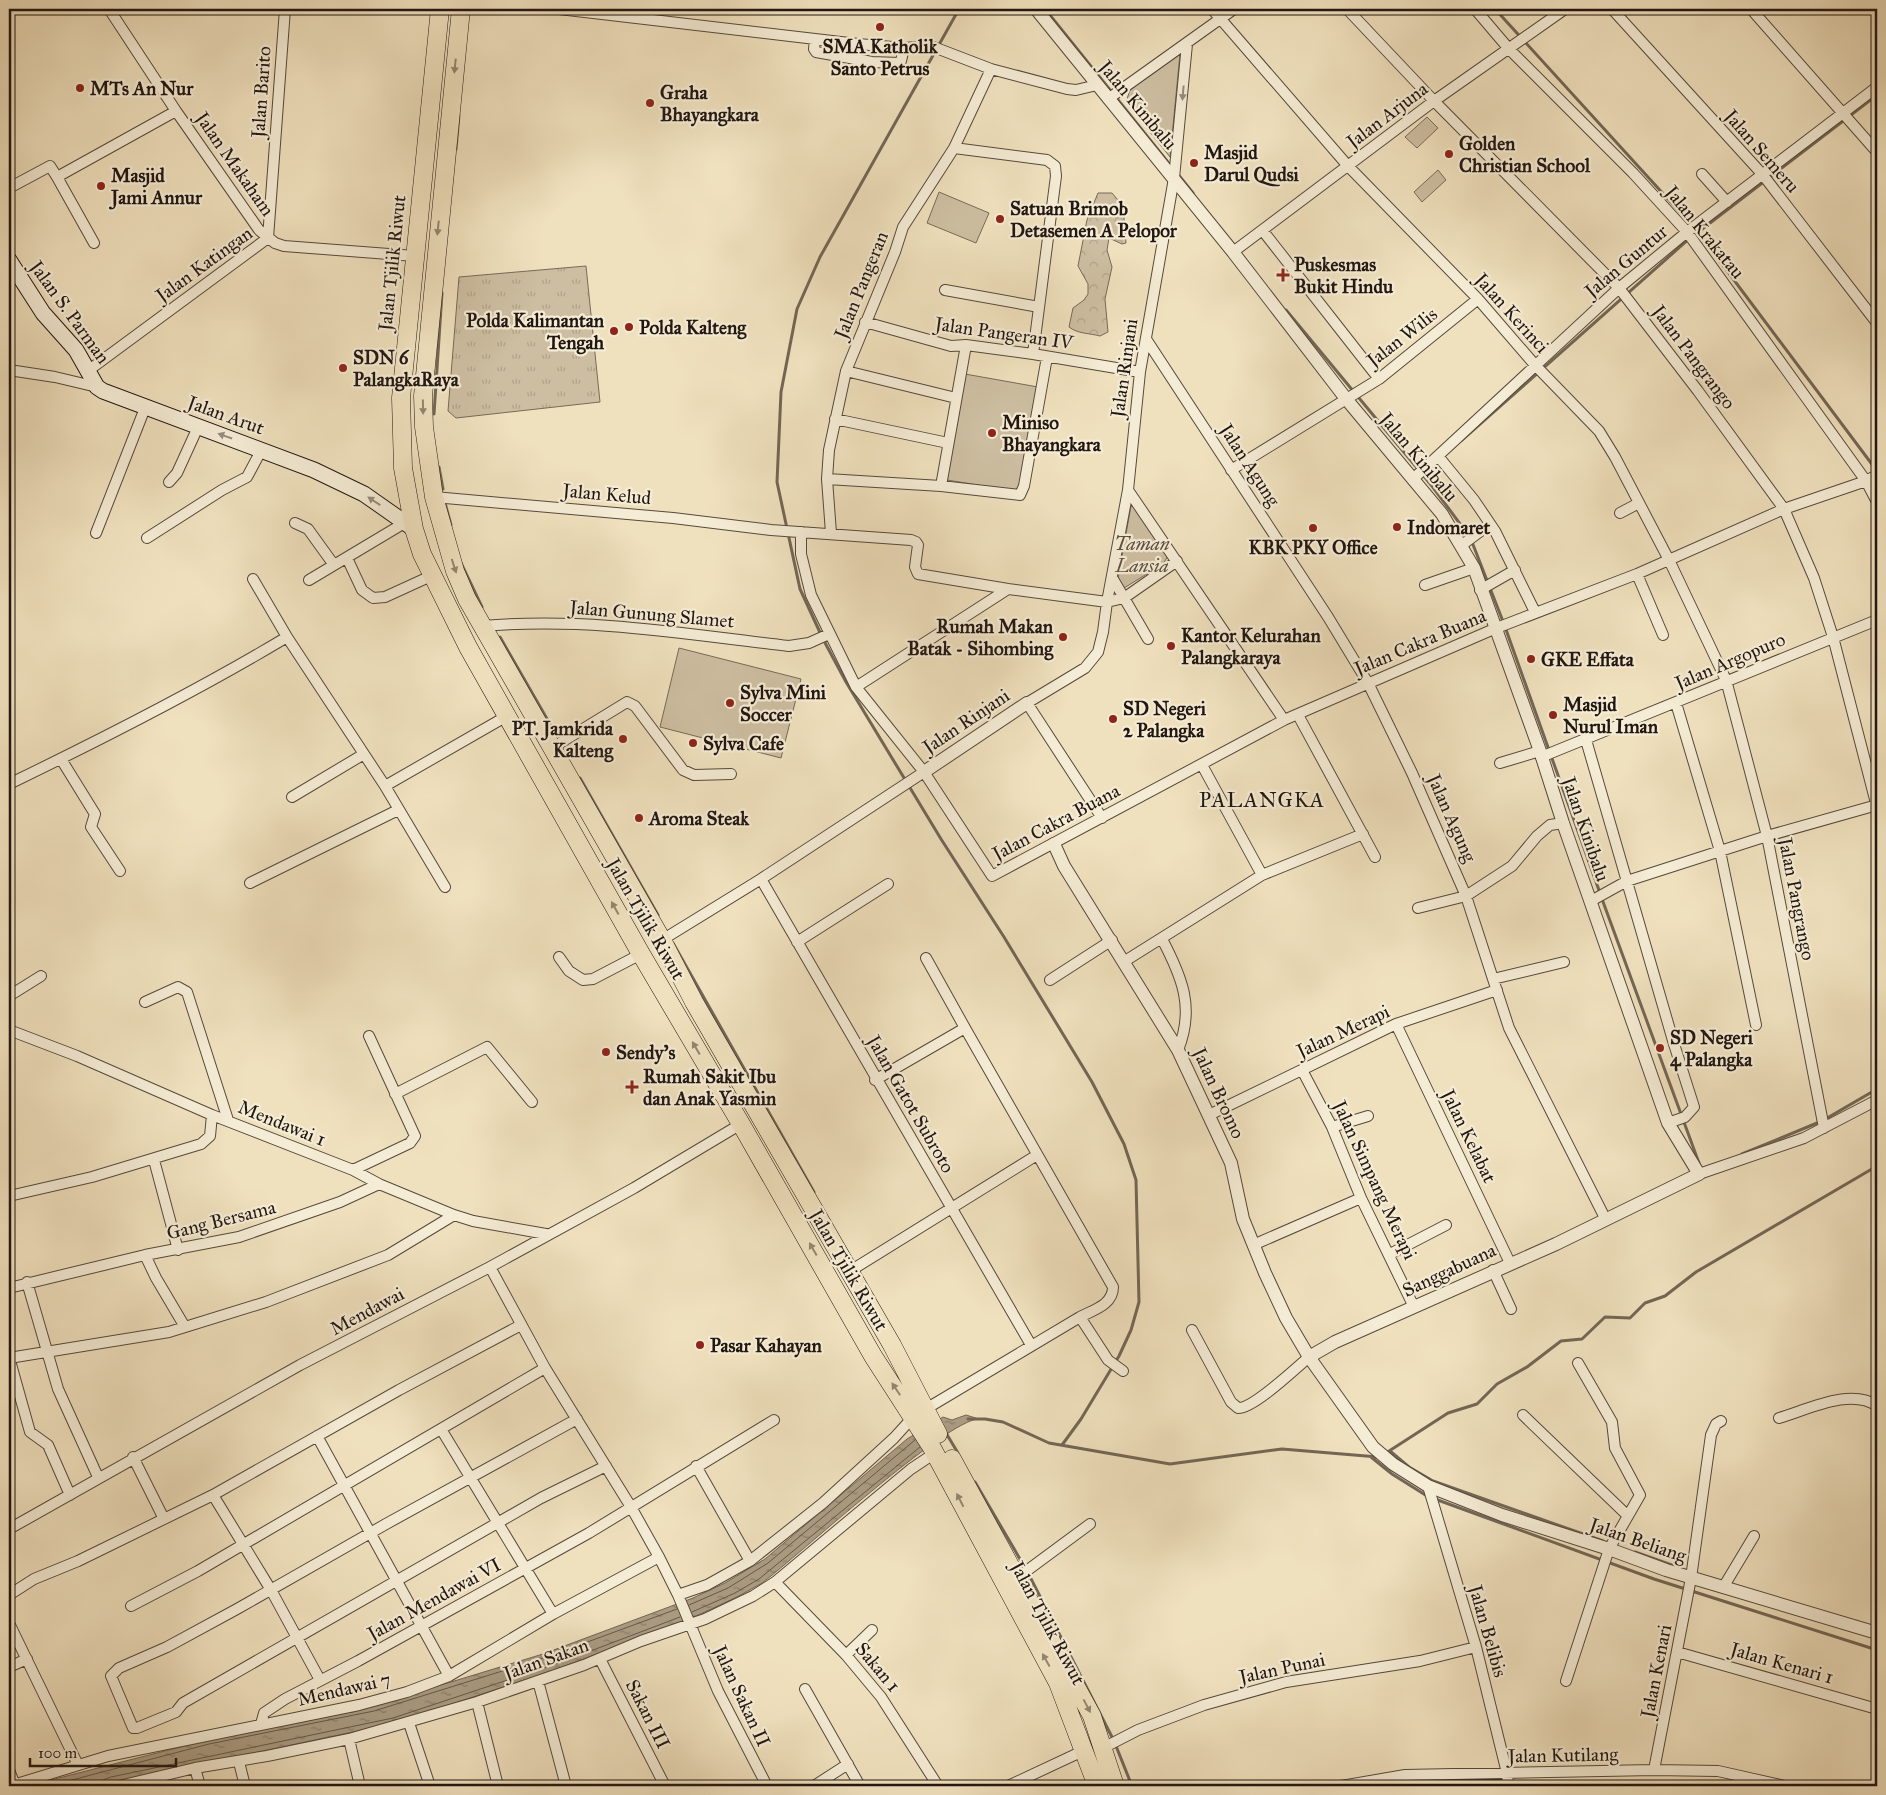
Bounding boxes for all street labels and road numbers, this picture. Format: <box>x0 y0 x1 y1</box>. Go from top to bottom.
street label: Jalan Barito <box>246 45 277 141</box>
street label: Jalan Kinibalu <box>1092 54 1182 155</box>
street label: Jalan Arjuna <box>1340 76 1434 155</box>
street label: Jalan Semeru <box>1718 103 1804 198</box>
street label: Jalan Makaham <box>189 106 279 221</box>
street label: Jalan Krakatau <box>1658 179 1750 284</box>
street label: Jalan Tjilik Riwut <box>373 194 412 334</box>
street label: Jalan Guntur <box>1578 219 1673 304</box>
street label: Jalan Katingan <box>150 221 257 309</box>
street label: Jalan Pangeran <box>828 228 894 344</box>
street label: Jalan S. Parman <box>23 254 115 369</box>
street label: Jalan Kerinci <box>1468 267 1554 358</box>
street label: Jalan Pangrango <box>1645 299 1741 414</box>
street label: Jalan Wilis <box>1361 302 1443 374</box>
street label: Jalan Pangeran IV <box>931 312 1075 355</box>
street label: Jalan Rinjani <box>1105 317 1143 421</box>
street label: Jalan Arut <box>182 390 268 440</box>
street label: Jalan Kinibalu <box>1373 406 1463 507</box>
street label: Jalan Agung <box>1213 418 1285 511</box>
street label: Jalan Kelud <box>560 479 653 510</box>
street label: Jalan Gunung Slamet <box>567 595 735 634</box>
street label: Jalan Cakra Buana <box>1349 604 1491 682</box>
street label: Jalan Argopuro <box>1670 627 1789 696</box>
street label: Jalan Rinjani <box>917 684 1014 760</box>
street label: Jalan Agung <box>1421 769 1482 866</box>
street label: Jalan Kinibalu <box>1556 772 1615 885</box>
street label: Jalan Cakra Buana <box>987 778 1125 867</box>
street label: Jalan Pangrango <box>1772 834 1820 963</box>
street label: Jalan Tjilik Riwut <box>600 852 690 985</box>
street label: Jalan Merapi <box>1291 999 1394 1064</box>
street label: Jalan Gatot Subroto <box>860 1029 960 1178</box>
street label: Jalan Bromo <box>1186 1042 1250 1143</box>
street label: Jalan Kelabat <box>1435 1084 1502 1187</box>
street label: Mendawai 1 <box>235 1095 329 1151</box>
street label: Jalan Simpang Merapi <box>1326 1095 1422 1264</box>
street label: Gang Bersama <box>164 1195 279 1246</box>
street label: Jalan Tjilik Riwut <box>803 1203 893 1336</box>
street label: Sanggabuana <box>1399 1238 1501 1303</box>
street label: Mendawai <box>326 1282 408 1340</box>
street label: Jalan Beliang <box>1584 1512 1690 1568</box>
street label: Jalan Mendawai VI <box>362 1553 505 1647</box>
street label: Jalan Tjilik Riwut <box>1004 1556 1090 1689</box>
street label: Jalan Belibis <box>1462 1580 1512 1680</box>
street label: Jalan Kenari <box>1635 1622 1677 1722</box>
street label: Jalan Sakan <box>498 1633 592 1687</box>
street label: Jalan Kenari 1 <box>1726 1637 1836 1690</box>
street label: Sakan 1 <box>851 1638 905 1696</box>
street label: Jalan Sakan II <box>707 1640 776 1751</box>
street label: Jalan Punai <box>1235 1648 1327 1690</box>
street label: Mendawai 7 <box>295 1667 393 1711</box>
street label: Sakan III <box>621 1676 675 1752</box>
street label: Jalan Kutilang <box>1506 1743 1619 1768</box>

